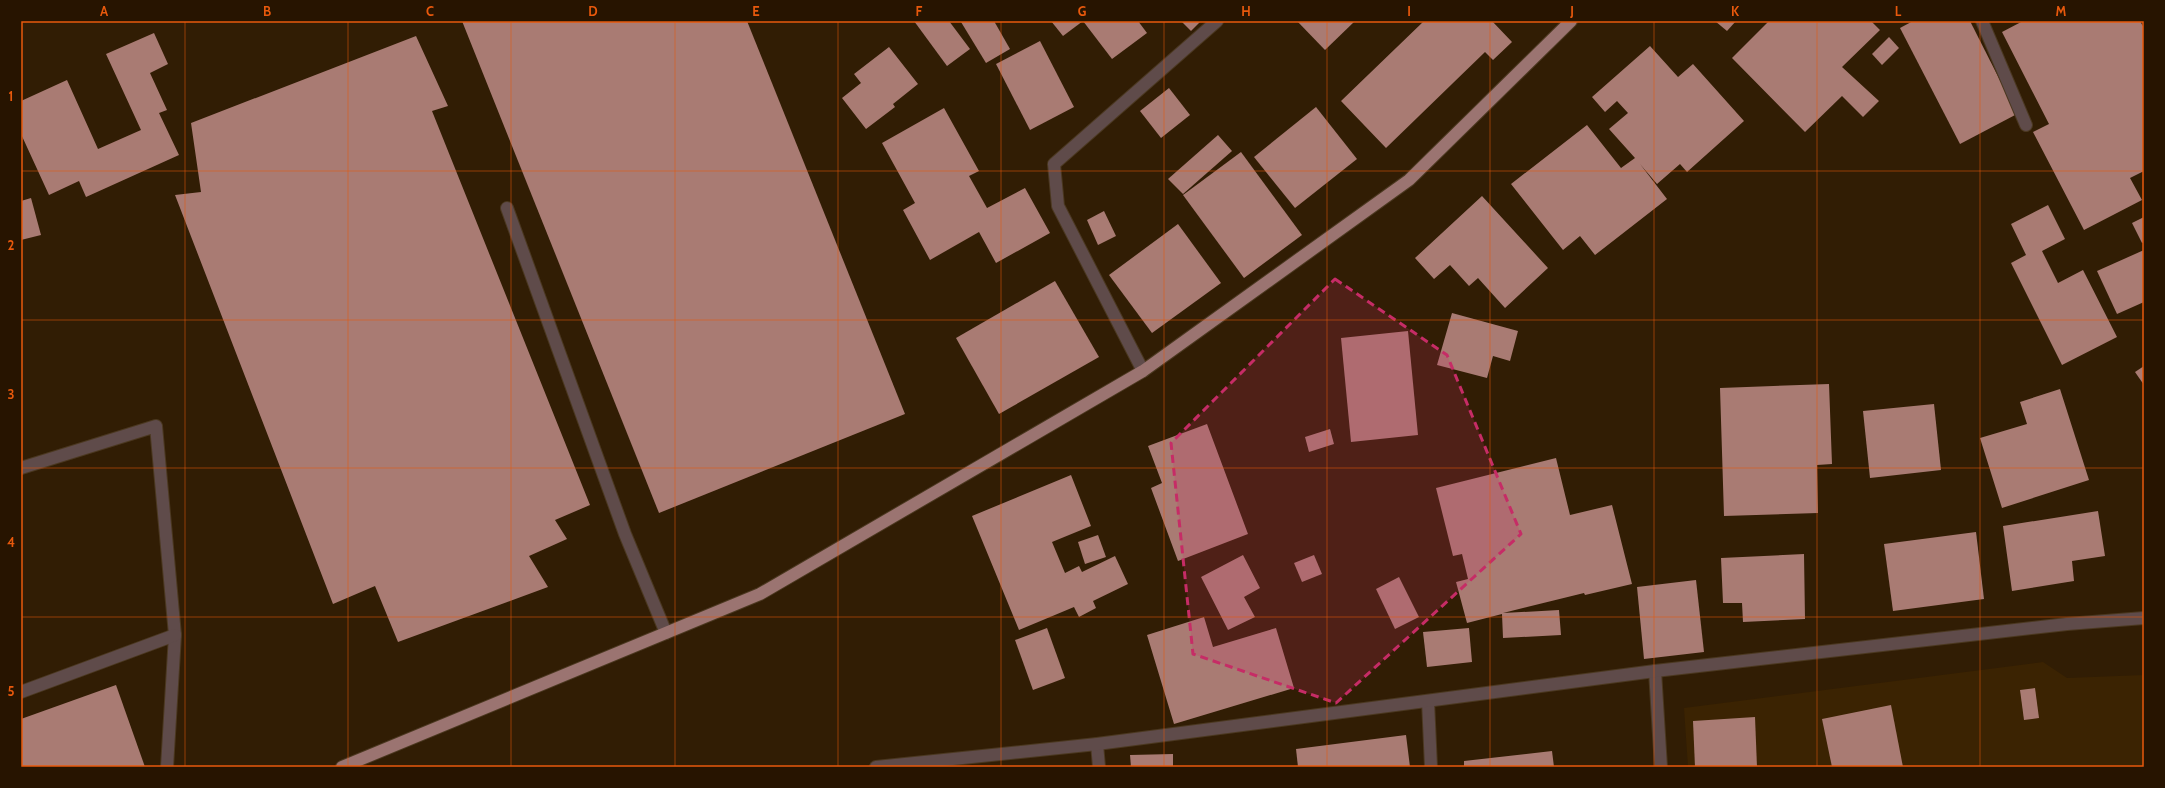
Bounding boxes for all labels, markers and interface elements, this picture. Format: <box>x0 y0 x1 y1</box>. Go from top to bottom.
text: A <box>100 3 109 19</box>
text: B <box>263 3 271 19</box>
text: C <box>426 3 434 19</box>
text: D <box>588 3 598 19</box>
text: E <box>752 3 760 19</box>
text: F <box>916 3 923 19</box>
text: G <box>1078 3 1087 19</box>
text: H <box>1241 3 1251 19</box>
text: I <box>1407 3 1411 19</box>
text: J <box>1569 3 1574 19</box>
text: K <box>1731 3 1740 19</box>
text: L <box>1895 3 1902 19</box>
text: M <box>2056 3 2067 19</box>
text: 1 <box>9 88 13 104</box>
text: 2 <box>8 237 15 253</box>
text: 3 <box>7 386 15 402</box>
text: 4 <box>7 534 15 550</box>
text: 5 <box>8 683 15 699</box>

